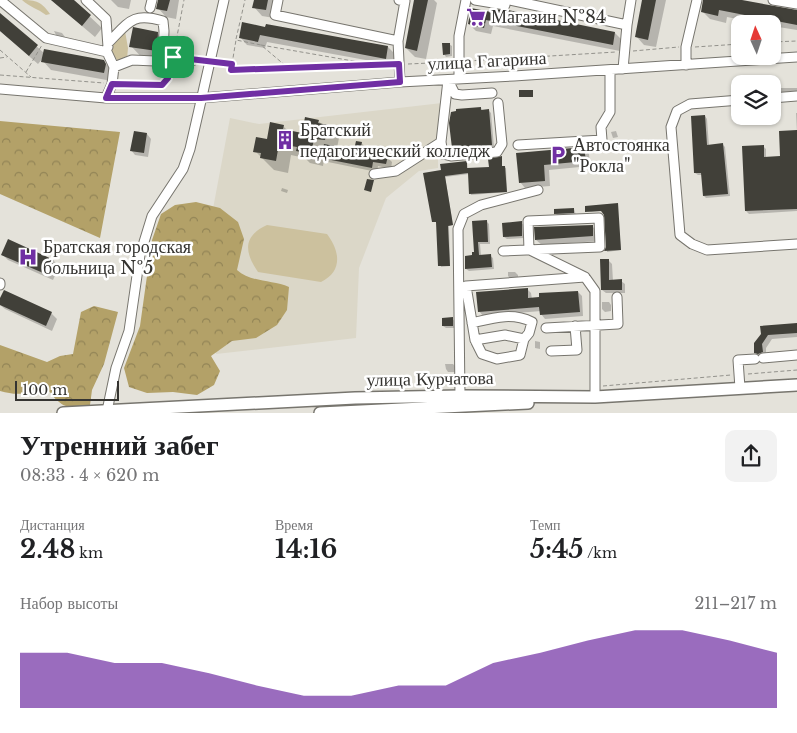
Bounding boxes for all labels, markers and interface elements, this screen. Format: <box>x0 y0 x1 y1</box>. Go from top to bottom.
supermarket icon: Магазин №84 <box>465 6 487 28</box>
place label: Магазин №84 <box>491 6 606 28</box>
north arrow <box>731 15 781 65</box>
map controls <box>731 15 781 125</box>
pin <box>152 36 194 78</box>
icon: arrive <box>159 43 187 71</box>
street label: улица Гагарина <box>427 47 547 75</box>
button: layers <box>731 75 781 125</box>
place label: Братский педагогический колледж <box>300 119 491 162</box>
building icon: Братский педагогический колледж <box>274 129 296 151</box>
place label: Автостоянка "Рокла" <box>573 134 670 177</box>
parking icon: Автостоянка "Рокла" <box>547 144 569 166</box>
place label: Братская городская больница №5 <box>43 236 191 279</box>
hospital icon: Братская городская больница №5 <box>17 246 39 268</box>
street label: улица Курчатова <box>366 367 494 391</box>
scale bar <box>15 378 119 401</box>
text: 100 m <box>22 381 67 399</box>
text: Утренний забег <box>20 428 219 463</box>
button: share <box>725 430 777 482</box>
text: 08:33 · 4 × 620 m <box>20 465 159 485</box>
text: Дистанция <box>20 516 85 534</box>
text: Время <box>275 516 313 534</box>
text: Темп <box>530 516 561 534</box>
text: 2.48 <box>20 534 75 565</box>
text: 14:16 <box>275 534 337 565</box>
text: 5:45 <box>530 534 583 565</box>
text: km <box>75 544 103 562</box>
text: /km <box>583 544 617 562</box>
text: Набор высоты <box>20 593 118 613</box>
text: 211–217 m <box>695 593 777 613</box>

